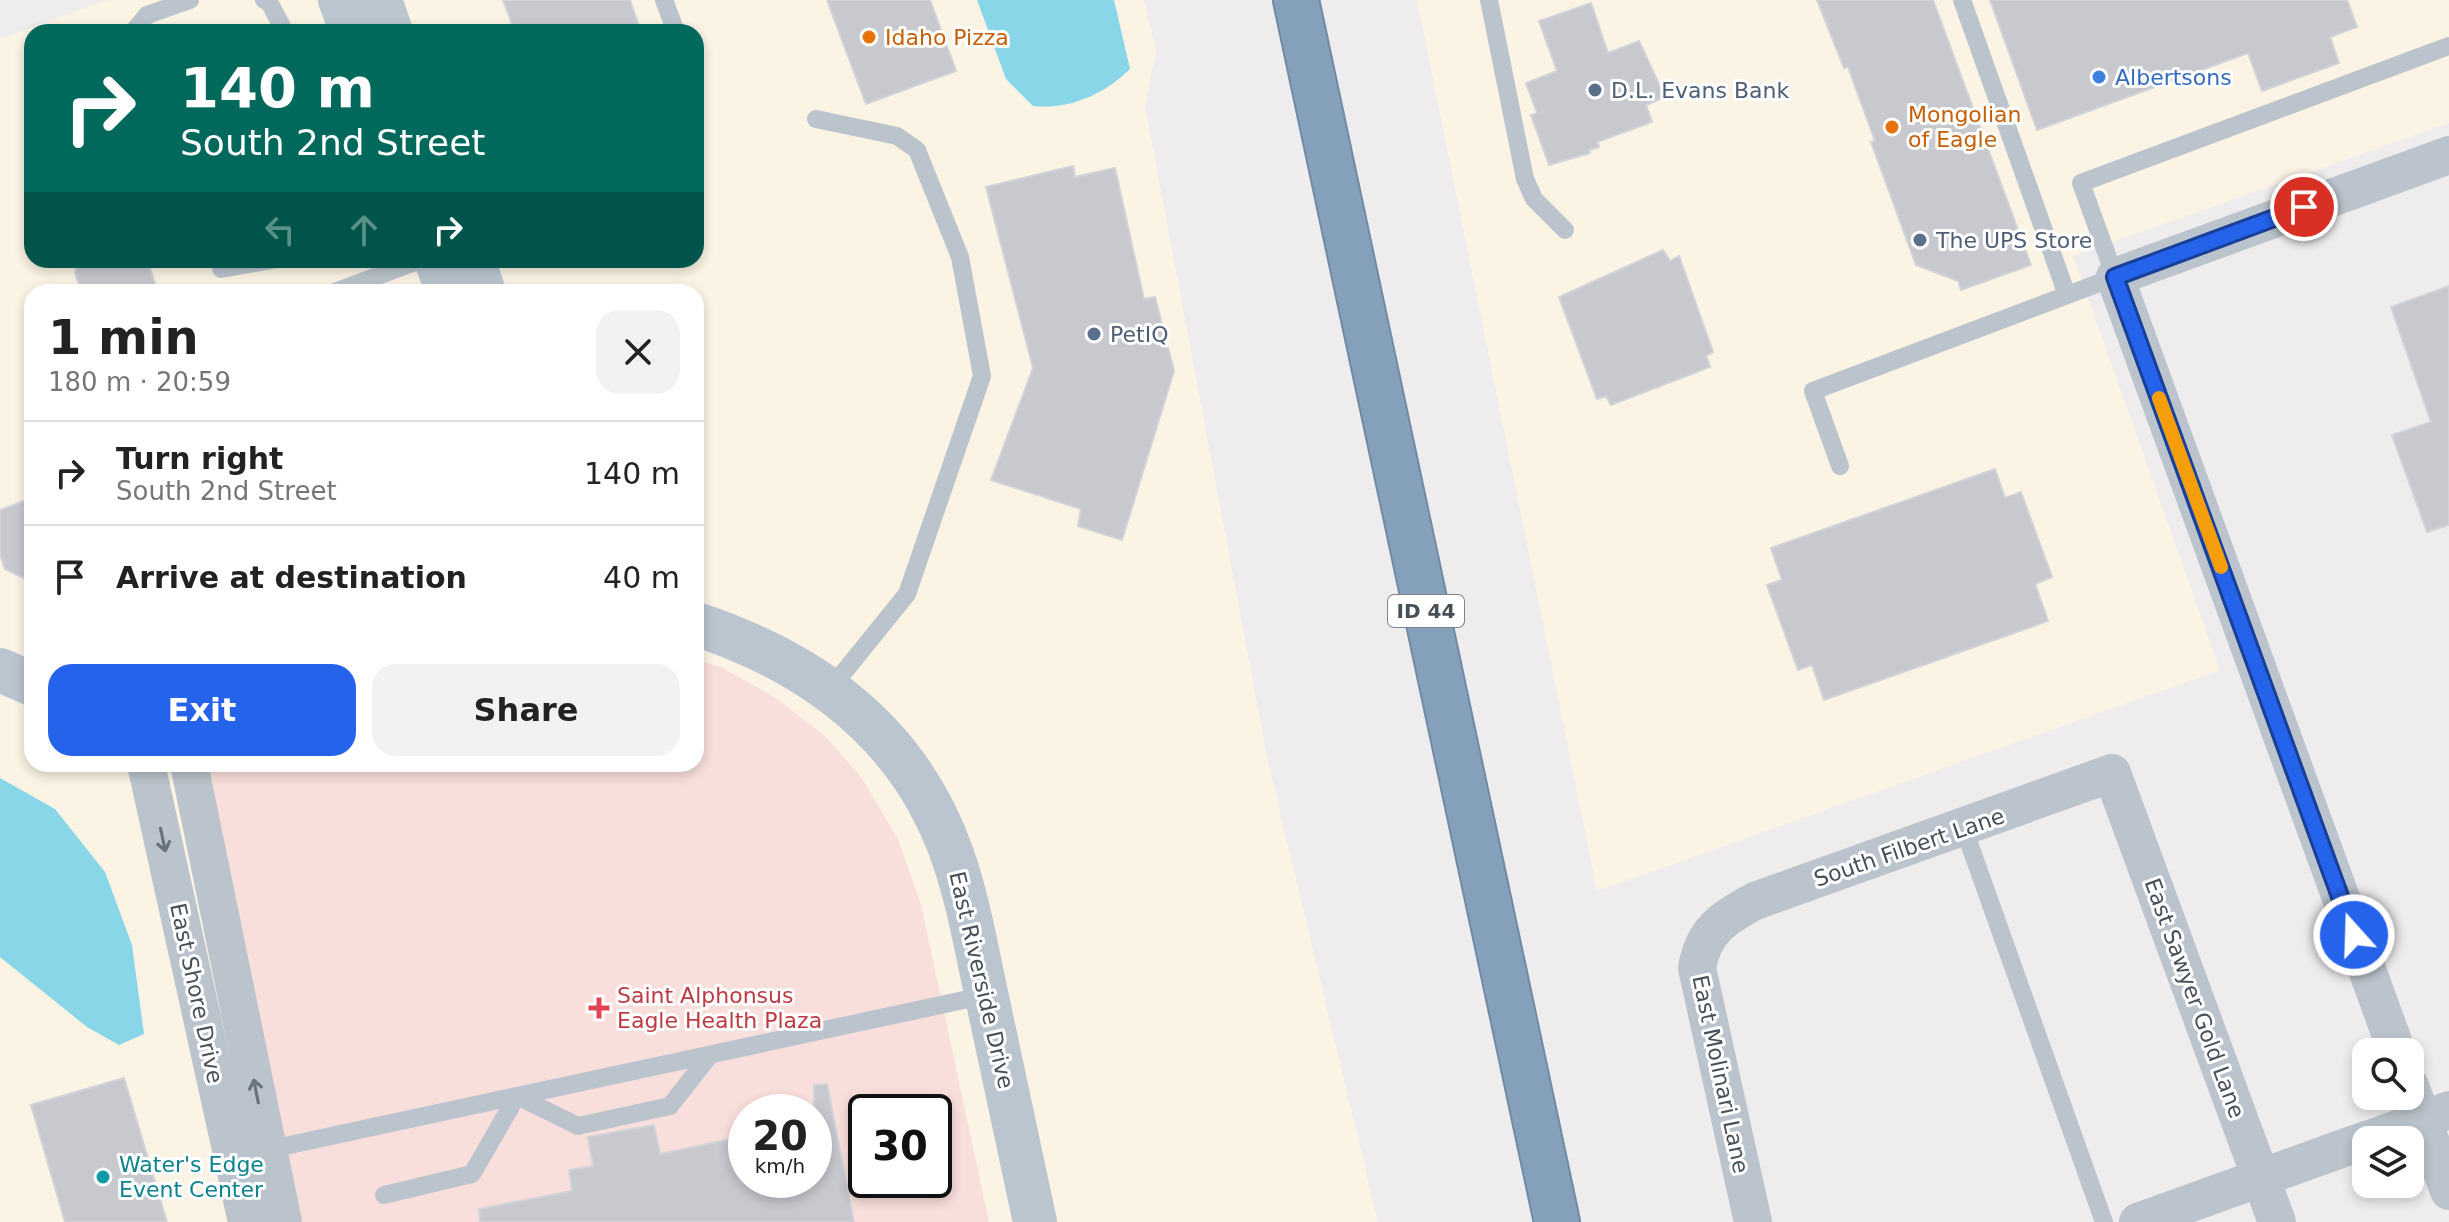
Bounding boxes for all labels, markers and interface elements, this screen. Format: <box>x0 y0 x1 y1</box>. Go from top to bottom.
place label: Idaho Pizza <box>885 25 1009 50</box>
marker: Idaho Pizza <box>860 28 878 46</box>
text: 140 m <box>180 55 375 120</box>
icon: right <box>48 56 152 160</box>
place label: Albertsons <box>2115 65 2232 90</box>
marker: Albertsons <box>2090 68 2108 86</box>
place label: D.L. Evans Bank <box>1611 78 1789 103</box>
marker: D.L. Evans Bank <box>1586 81 1604 99</box>
place label: Mongolian of Eagle <box>1908 102 2021 152</box>
marker: Mongolian of Eagle <box>1883 118 1901 136</box>
text: South 2nd Street <box>180 122 485 163</box>
pin <box>2270 173 2338 241</box>
icon: arrive <box>2282 185 2326 229</box>
icon: left <box>258 208 302 252</box>
icon: ahead <box>342 208 386 252</box>
icon: right <box>426 208 470 252</box>
place label: The UPS Store <box>1935 228 2092 253</box>
marker: The UPS Store <box>1911 231 1929 249</box>
text: 1 min <box>48 309 199 365</box>
button: close <box>596 310 680 394</box>
place label: PetIQ <box>1110 322 1168 347</box>
marker: PetIQ <box>1085 325 1103 343</box>
text: 180 m · 20:59 <box>48 367 231 397</box>
text: Turn right <box>116 441 283 476</box>
icon: right <box>48 451 92 495</box>
text: 140 m <box>584 456 680 491</box>
text: South 2nd Street <box>116 476 337 506</box>
icon: arrive <box>48 555 92 599</box>
text: Arrive at destination <box>116 560 467 595</box>
text: 40 m <box>603 560 680 595</box>
road number: ID 44 <box>1388 595 1464 627</box>
button: Exit <box>48 664 356 756</box>
button: Share <box>372 664 680 756</box>
street label: South Filbert Lane <box>1811 803 2008 892</box>
one-way arrow <box>156 827 171 852</box>
street label: East Riverside Drive <box>944 869 1019 1091</box>
street label: East Sawyer Gold Lane <box>2139 875 2250 1121</box>
position arrow <box>2312 893 2396 977</box>
street label: East Shore Drive <box>165 901 228 1085</box>
street label: East Molinari Lane <box>1687 973 1754 1175</box>
place label: Saint Alphonsus Eagle Health Plaza <box>617 983 822 1033</box>
marker: Saint Alphonsus Eagle Health Plaza <box>588 997 610 1019</box>
map controls <box>2352 1038 2424 1198</box>
button: search <box>2352 1038 2424 1110</box>
one-way arrow <box>247 1079 262 1104</box>
speed limit sign: 30 <box>848 1094 952 1198</box>
text: 20 <box>752 1113 808 1159</box>
button: layers <box>2352 1126 2424 1198</box>
place label: Water's Edge Event Center <box>119 1152 264 1202</box>
text: km/h <box>755 1154 805 1178</box>
marker: Water's Edge Event Center <box>94 1168 112 1186</box>

